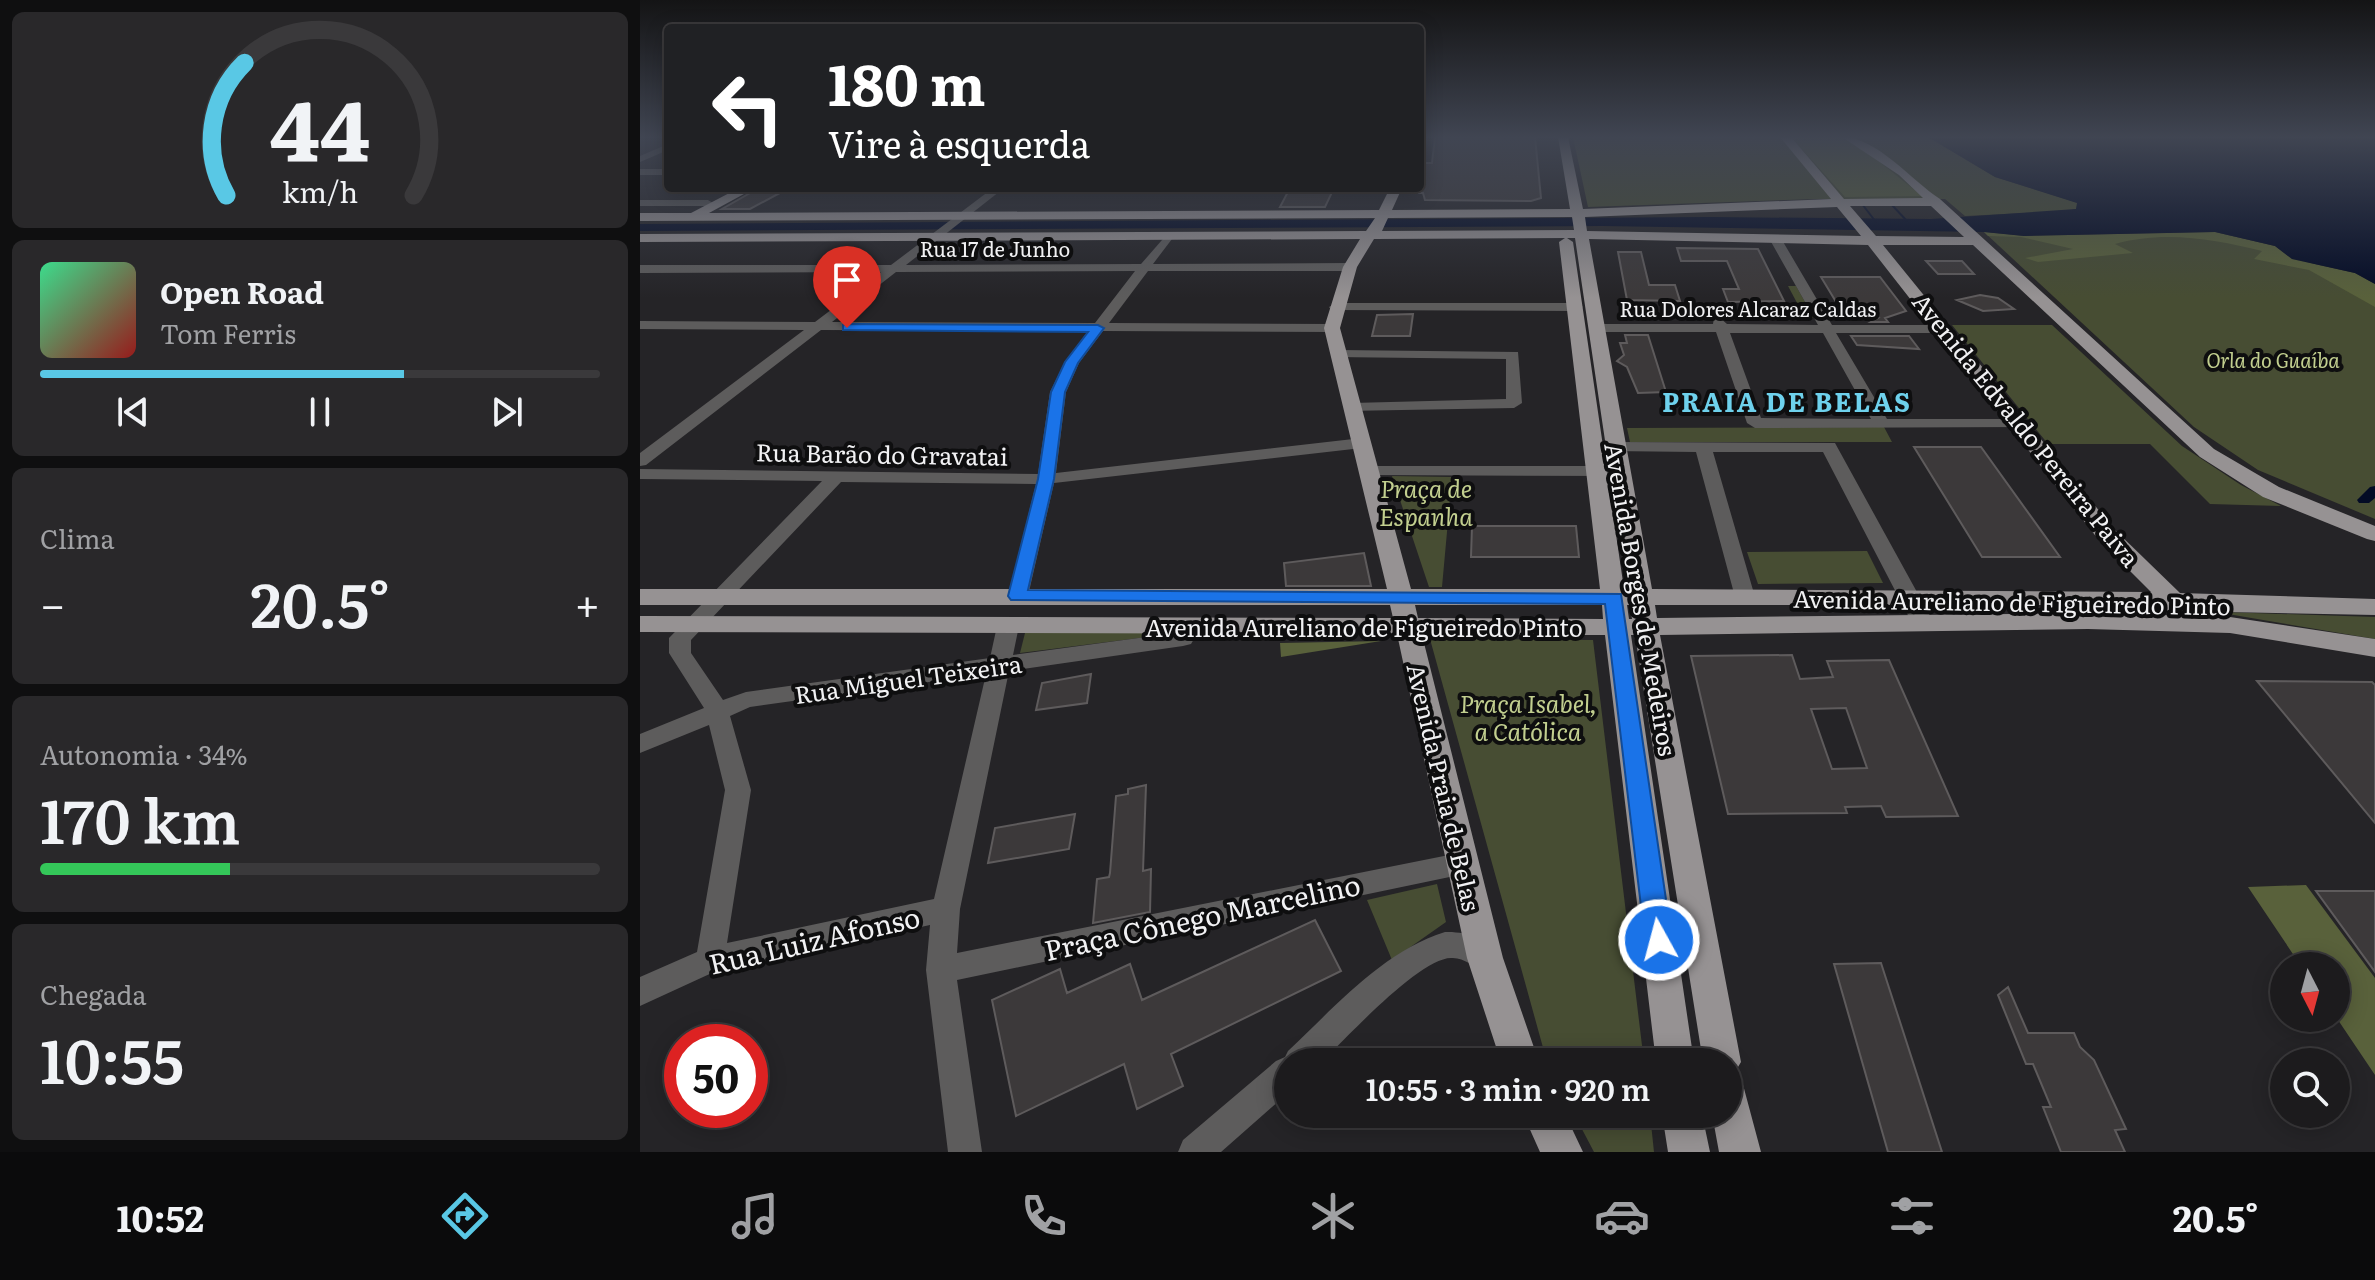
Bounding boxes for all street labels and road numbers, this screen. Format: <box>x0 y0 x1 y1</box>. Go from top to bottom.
street label: Rua 17 de Junho <box>920 233 1070 263</box>
street label: Avenida Edvaldo Pereira Paiva <box>1905 285 2149 574</box>
street label: Rua Dolores Alcaraz Caldas <box>1620 293 1876 323</box>
street label: Rua Barão do Gravatai <box>756 433 1008 473</box>
street label: Avenida Borges de Medeiros <box>1597 440 1687 759</box>
street label: Avenida Aureliano de Figueiredo Pinto <box>1793 580 2231 622</box>
street label: Avenida Aureliano de Figueiredo Pinto <box>1145 609 1583 644</box>
street label: Rua Miguel Teixeira <box>792 645 1024 711</box>
street label: Avenida Praia de Belas <box>1399 660 1491 914</box>
street label: Praça Cônego Marcelino <box>1040 862 1364 970</box>
street label: Rua Luiz Afonso <box>704 894 924 984</box>

